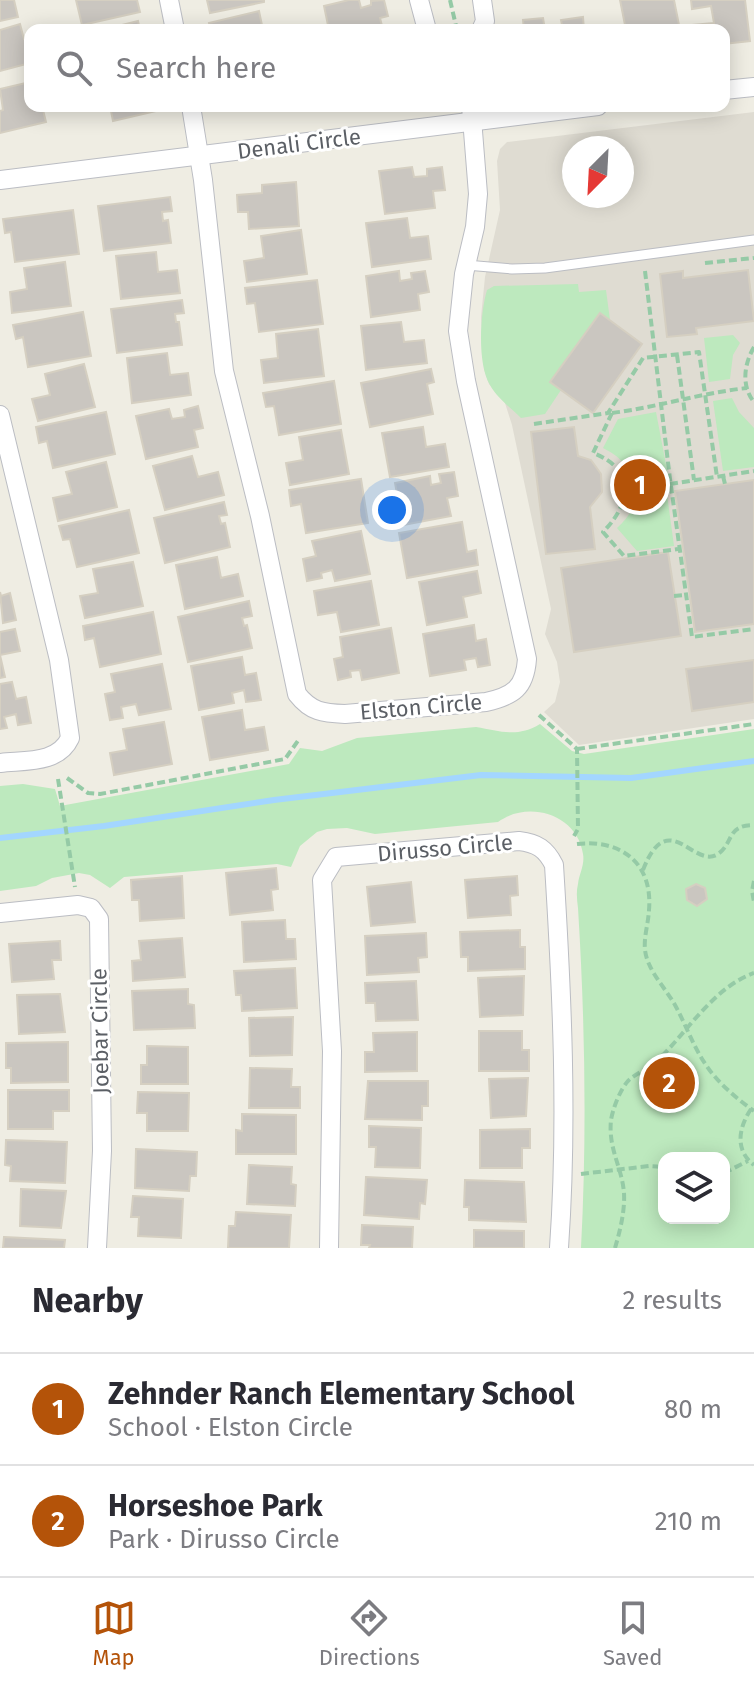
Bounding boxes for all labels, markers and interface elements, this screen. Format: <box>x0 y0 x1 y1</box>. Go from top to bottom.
search box <box>24 24 730 112</box>
icon: search <box>52 46 96 90</box>
text: Search here <box>116 50 276 86</box>
street label: Denali Circle <box>236 123 362 165</box>
north arrow <box>562 136 634 208</box>
pin: 1 <box>614 455 666 515</box>
your location <box>372 490 412 530</box>
street label: Elston Circle <box>359 688 483 726</box>
street label: Dirusso Circle <box>376 829 514 867</box>
street label: Joebar Circle <box>85 968 115 1094</box>
pin: 2 <box>643 1053 695 1113</box>
map controls <box>658 1152 730 1224</box>
button: layers <box>658 1152 730 1224</box>
text: Nearby <box>32 1280 143 1321</box>
text: 2 results <box>622 1285 722 1316</box>
text: Zehnder Ranch Elementary School <box>108 1376 575 1412</box>
text: 1 <box>52 1394 64 1425</box>
text: 80 m <box>664 1394 722 1425</box>
text: School · Elston Circle <box>108 1412 353 1443</box>
text: Horseshoe Park <box>108 1488 323 1524</box>
text: 2 <box>51 1506 65 1537</box>
text: 210 m <box>655 1506 722 1537</box>
text: Park · Dirusso Circle <box>108 1524 340 1555</box>
tab: Map <box>92 1596 136 1671</box>
tab: Directions <box>319 1596 420 1671</box>
tab: Saved <box>603 1596 662 1671</box>

